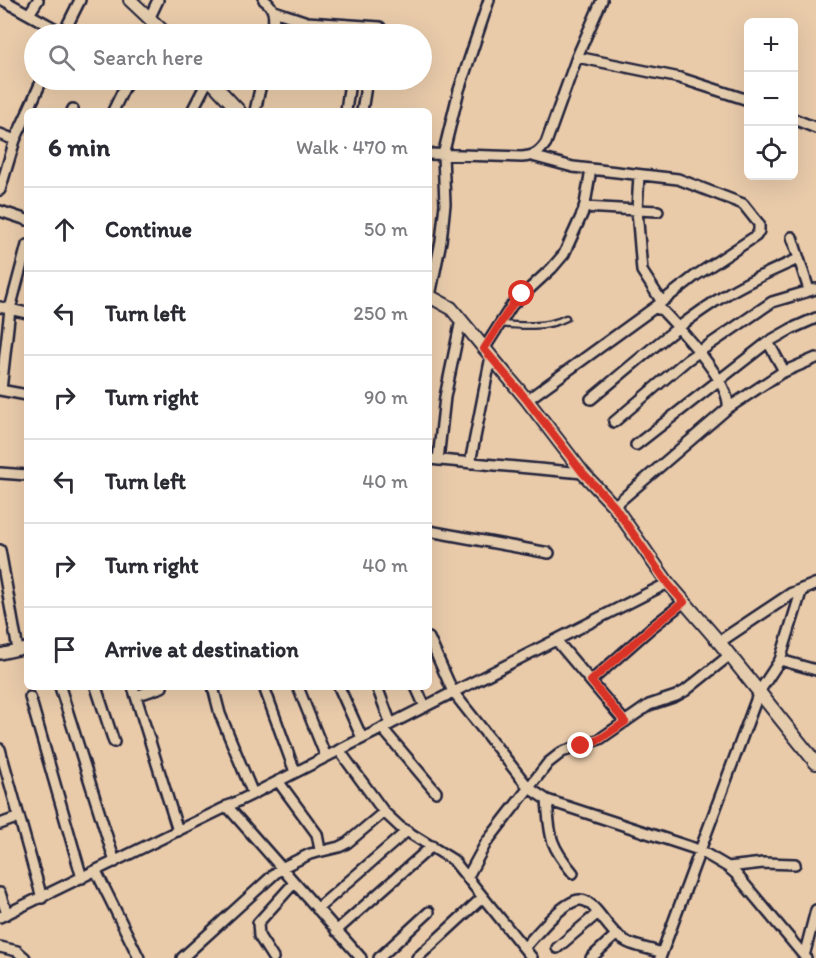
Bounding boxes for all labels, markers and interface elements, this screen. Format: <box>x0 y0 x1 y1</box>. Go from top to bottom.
map controls <box>744 18 798 180</box>
button: + <box>744 18 798 72</box>
search box <box>24 24 432 90</box>
icon: search <box>45 41 78 74</box>
text: Search here <box>93 44 203 71</box>
button: − <box>744 72 798 126</box>
button: locate <box>744 126 798 180</box>
text: 6 min <box>48 131 110 163</box>
text: Walk · 470 m <box>296 135 408 159</box>
icon: ahead <box>48 213 81 246</box>
text: Continue <box>105 216 192 243</box>
text: 50 m <box>364 217 408 241</box>
route start <box>508 280 534 306</box>
icon: left <box>48 297 81 330</box>
text: Turn left <box>105 300 186 327</box>
text: 250 m <box>353 301 408 325</box>
icon: right <box>48 381 81 414</box>
text: Turn right <box>105 384 199 411</box>
text: 90 m <box>364 385 408 409</box>
icon: left <box>48 465 81 498</box>
text: Turn left <box>105 468 186 495</box>
text: 40 m <box>362 469 408 493</box>
icon: right <box>48 549 81 582</box>
text: Turn right <box>105 552 199 579</box>
text: 40 m <box>362 553 408 577</box>
icon: arrive <box>48 633 81 666</box>
text: Arrive at destination <box>105 636 299 663</box>
route end <box>567 732 593 758</box>

